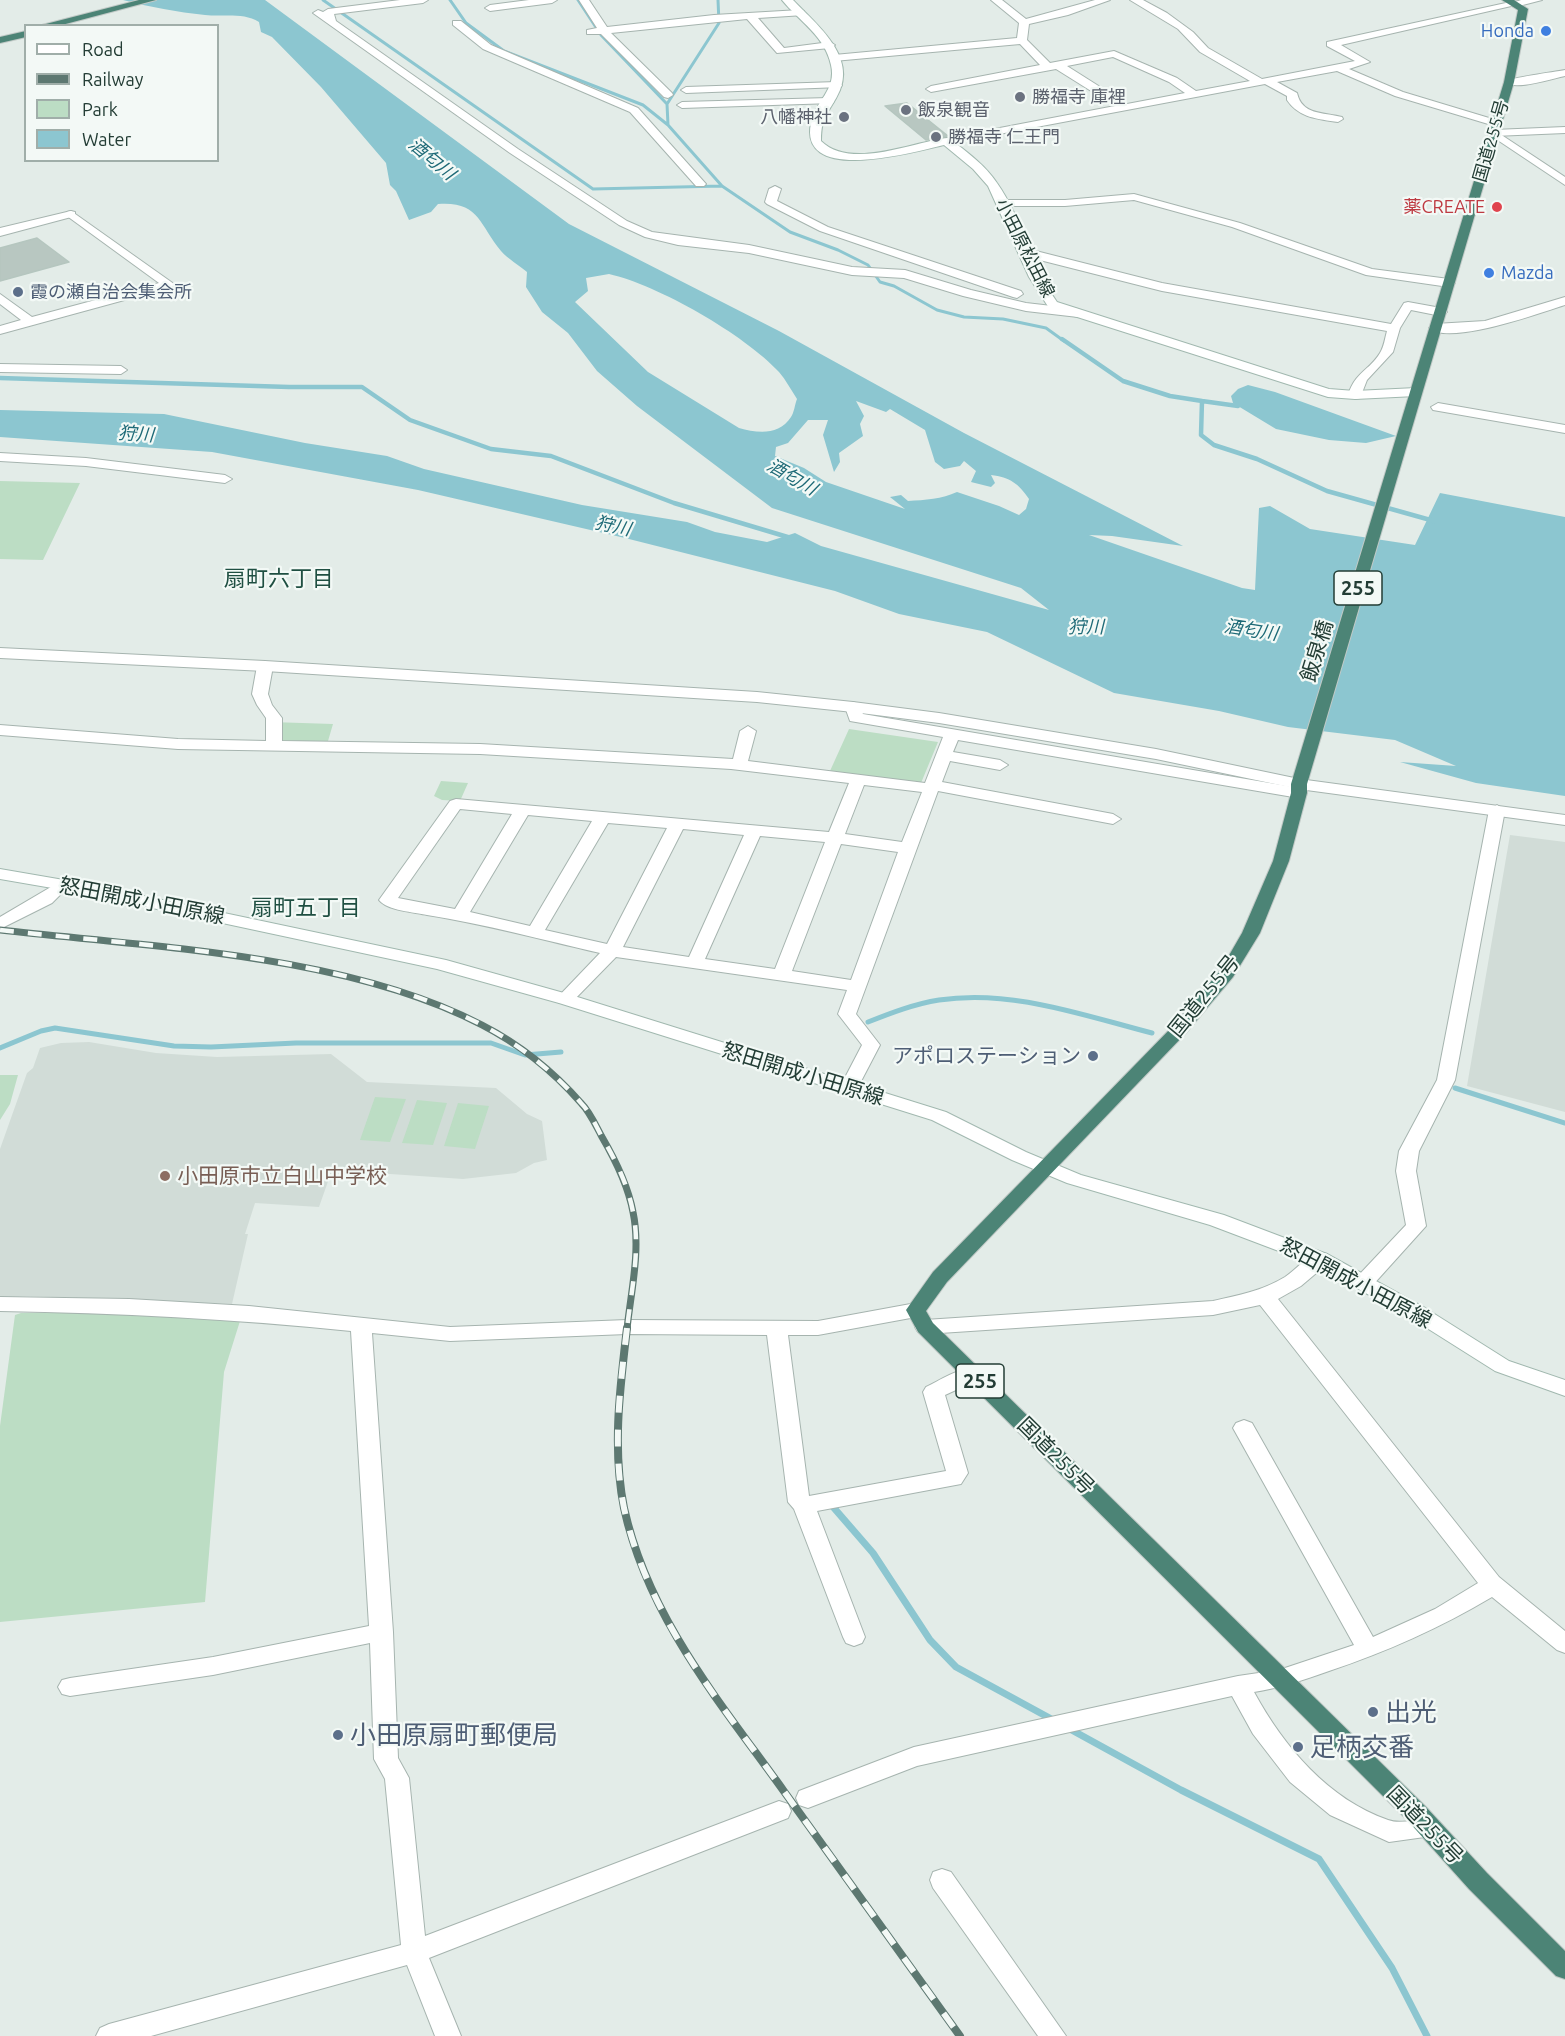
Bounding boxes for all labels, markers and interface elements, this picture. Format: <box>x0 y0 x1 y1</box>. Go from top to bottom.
place label: Honda <box>1481 20 1534 42</box>
legend <box>24 24 219 162</box>
marker: Honda <box>1539 24 1553 38</box>
text: Road <box>82 39 124 59</box>
text: Railway <box>82 69 143 89</box>
place label: 勝福寺 庫裡 <box>1032 86 1126 108</box>
marker: 勝福寺 庫裡 <box>1013 90 1027 104</box>
street label: 国道255号 <box>1469 97 1513 185</box>
text: Park <box>82 99 118 119</box>
place label: 飯泉観音 <box>918 99 990 121</box>
marker: 飯泉観音 <box>899 103 913 117</box>
place label: 八幡神社 <box>760 106 832 128</box>
marker: 八幡神社 <box>837 110 851 124</box>
place label: 勝福寺 仁王門 <box>948 126 1060 148</box>
text: Water <box>82 129 131 149</box>
marker: 勝福寺 仁王門 <box>929 130 943 144</box>
water label: 酒匂川 <box>404 133 460 185</box>
street label: 小田原松田線 <box>991 195 1059 301</box>
place label: 薬CREATE <box>1404 196 1485 218</box>
marker: 薬CREATE <box>1490 200 1504 214</box>
place label: Mazda <box>1501 262 1554 284</box>
marker: Mazda <box>1482 266 1496 280</box>
place label: 霞の瀬自治会集会所 <box>30 281 192 303</box>
marker: 霞の瀬自治会集会所 <box>11 285 25 299</box>
water label: 狩川 <box>117 422 155 446</box>
water label: 酒匂川 <box>763 454 821 500</box>
water label: 狩川 <box>593 512 633 540</box>
district label: 扇町六丁目 <box>224 566 334 592</box>
road number: 255 <box>1334 571 1382 605</box>
water label: 酒匂川 <box>1223 615 1279 645</box>
water label: 狩川 <box>1068 616 1104 638</box>
street label: 飯泉橋 <box>1296 617 1338 685</box>
street label: 怒田開成小田原線 <box>57 873 227 929</box>
district label: 扇町五丁目 <box>251 895 361 921</box>
street label: 国道255号 <box>1163 950 1245 1042</box>
street label: 怒田開成小田原線 <box>719 1037 887 1111</box>
place label: アポロステーション <box>892 1043 1081 1069</box>
marker: アポロステーション <box>1086 1049 1100 1063</box>
place label: 小田原市立白山中学校 <box>177 1163 387 1189</box>
marker: 小田原市立白山中学校 <box>158 1169 172 1183</box>
street label: 怒田開成小田原線 <box>1276 1232 1436 1334</box>
road number: 255 <box>956 1364 1004 1398</box>
street label: 国道255号 <box>1012 1412 1100 1500</box>
place label: 出光 <box>1385 1696 1437 1728</box>
marker: 出光 <box>1366 1705 1380 1719</box>
place label: 小田原扇町郵便局 <box>350 1719 558 1751</box>
marker: 小田原扇町郵便局 <box>331 1728 345 1742</box>
place label: 足柄交番 <box>1310 1731 1414 1763</box>
marker: 足柄交番 <box>1291 1740 1305 1754</box>
street label: 国道255号 <box>1382 1781 1468 1869</box>

